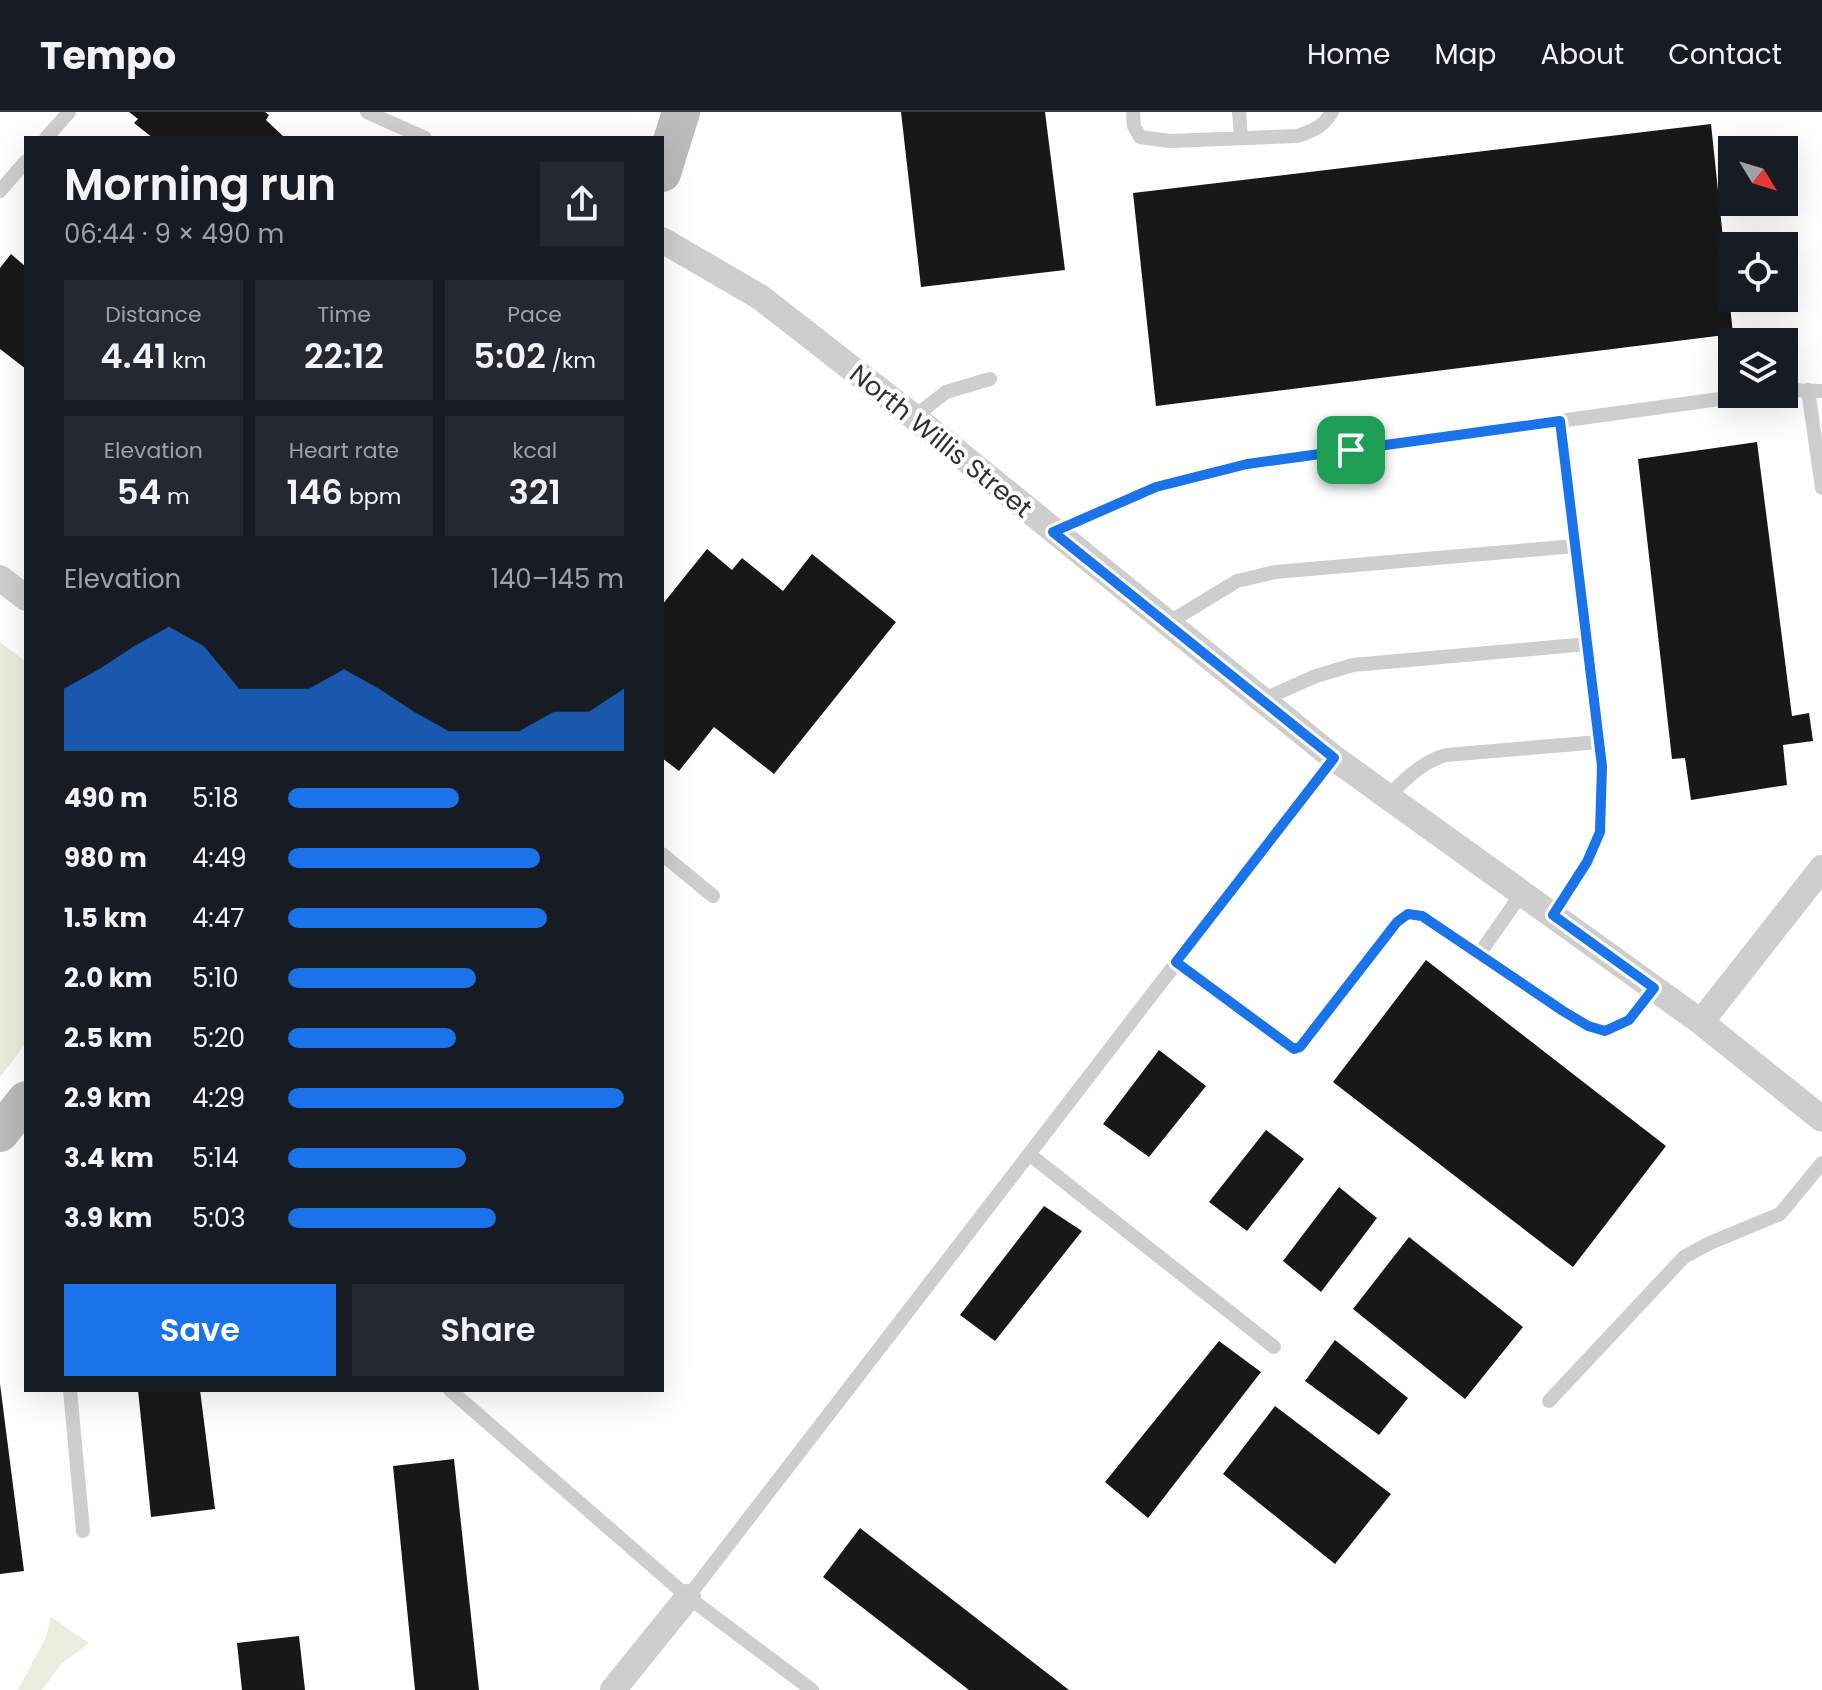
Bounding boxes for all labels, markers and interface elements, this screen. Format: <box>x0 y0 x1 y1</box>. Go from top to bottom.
text: Tempo <box>40 29 176 82</box>
text: Home <box>1307 35 1390 74</box>
text: Map <box>1434 35 1496 74</box>
text: About <box>1540 35 1624 74</box>
text: Contact <box>1668 35 1782 74</box>
north arrow <box>1718 136 1798 216</box>
map controls <box>1718 136 1798 408</box>
text: Morning run <box>64 154 336 215</box>
button: share <box>540 162 624 246</box>
text: 06:44 · 9 × 490 m <box>64 216 284 252</box>
button: locate <box>1718 232 1798 312</box>
text: Distance <box>105 299 202 330</box>
text: Time <box>317 299 371 330</box>
text: Pace <box>507 299 562 330</box>
button: layers <box>1718 328 1798 408</box>
text: 4.41 <box>100 332 166 380</box>
text: 22:12 <box>304 332 384 380</box>
text: 5:02 <box>473 332 546 380</box>
text: km <box>166 345 206 376</box>
text: /km <box>546 345 596 376</box>
street label: North Willis Street <box>842 356 1040 526</box>
pin <box>1317 416 1385 484</box>
icon: arrive <box>1329 428 1373 472</box>
text: Elevation <box>104 435 203 466</box>
text: Heart rate <box>289 435 399 466</box>
text: kcal <box>512 435 557 466</box>
text: 54 <box>117 468 161 516</box>
text: 146 <box>287 468 343 516</box>
text: 321 <box>509 468 561 516</box>
text: m <box>161 481 190 512</box>
text: bpm <box>343 481 401 512</box>
text: Elevation <box>64 561 181 597</box>
text: 140–145 m <box>491 561 624 597</box>
text: 490 m <box>64 780 148 816</box>
text: 5:18 <box>192 780 239 816</box>
text: 980 m <box>64 840 147 876</box>
text: 4:49 <box>192 840 247 876</box>
text: 1.5 km <box>64 900 147 936</box>
text: 4:47 <box>192 900 244 936</box>
text: 2.0 km <box>64 960 152 996</box>
text: 5:10 <box>192 960 239 996</box>
text: 2.5 km <box>64 1020 152 1056</box>
text: 5:20 <box>192 1020 245 1056</box>
text: 2.9 km <box>64 1080 151 1116</box>
text: 4:29 <box>192 1080 245 1116</box>
text: 3.4 km <box>64 1140 154 1176</box>
text: 5:14 <box>192 1140 239 1176</box>
text: 3.9 km <box>64 1200 152 1236</box>
text: 5:03 <box>192 1200 246 1236</box>
button: Save <box>64 1284 336 1376</box>
button: Share <box>352 1284 624 1376</box>

